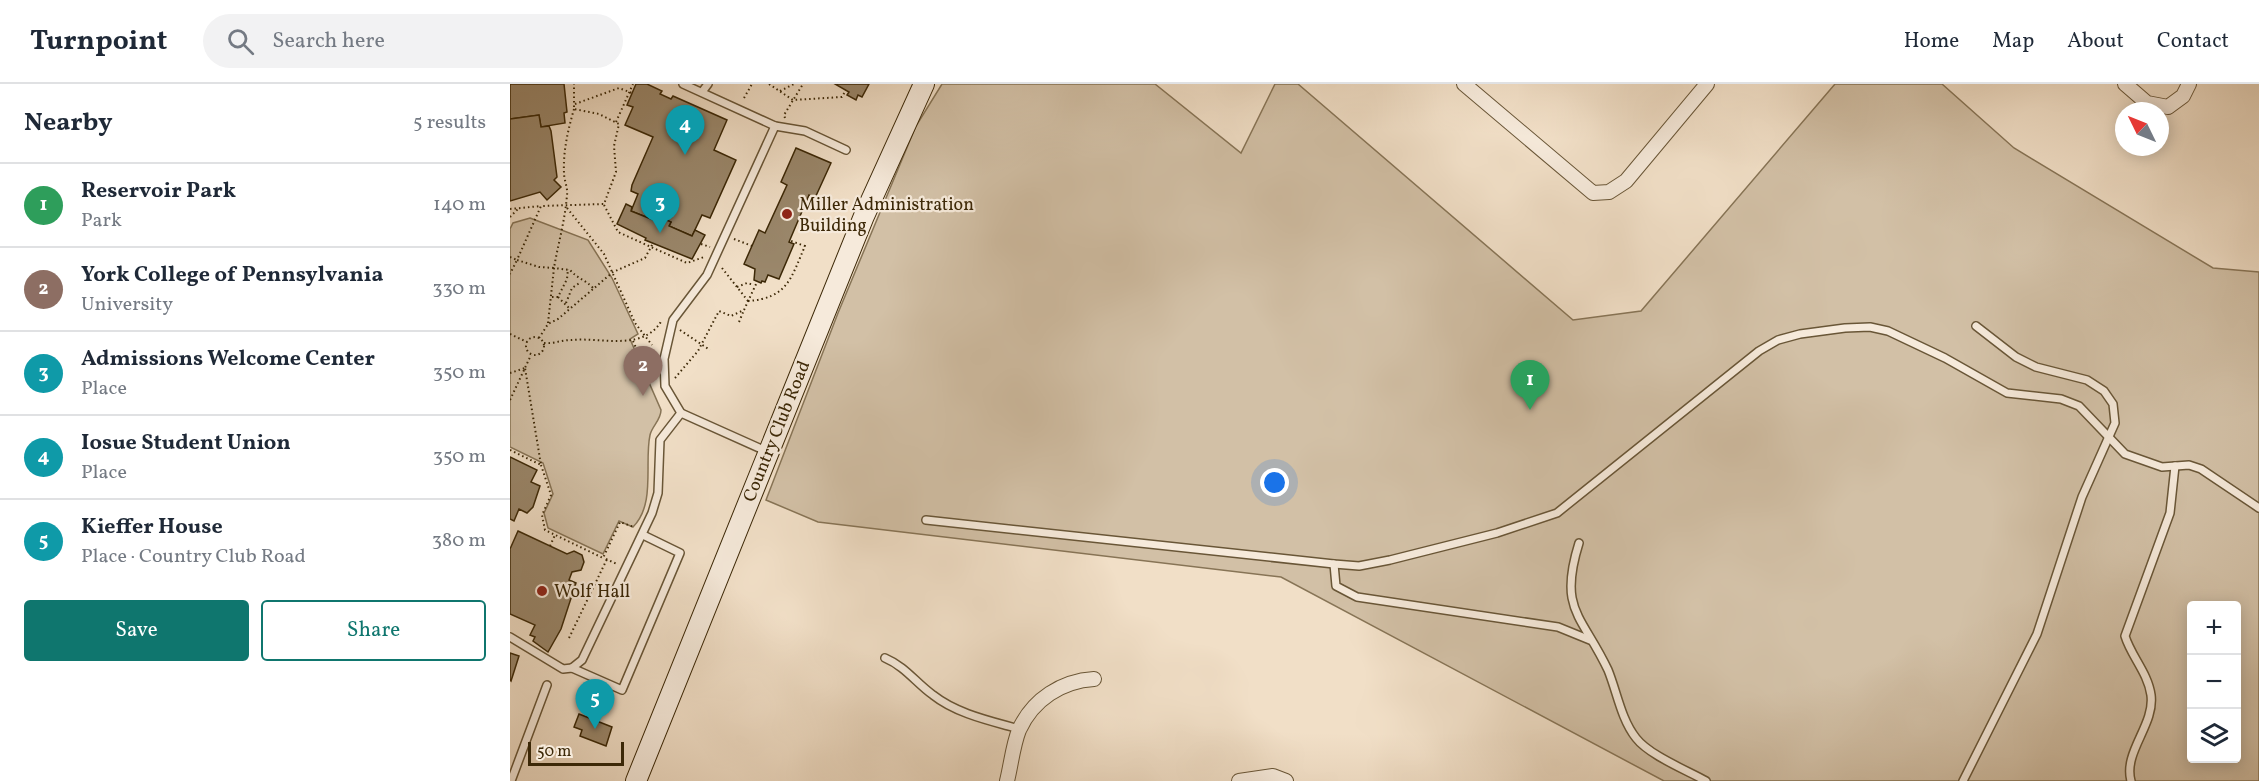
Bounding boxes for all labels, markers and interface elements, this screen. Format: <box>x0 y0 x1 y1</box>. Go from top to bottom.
search box <box>203 14 623 68</box>
text: Turnpoint <box>30 22 167 61</box>
icon: search <box>224 25 257 58</box>
text: Search here <box>272 26 385 57</box>
text: Home <box>1904 27 1959 56</box>
text: Map <box>1992 27 2034 56</box>
text: About <box>2067 27 2124 56</box>
text: Contact <box>2157 27 2229 56</box>
north arrow <box>2115 102 2169 156</box>
text: Nearby <box>24 105 113 141</box>
pin: 4 <box>666 106 705 155</box>
text: 5 results <box>413 109 486 137</box>
text: Reservoir Park <box>81 176 236 207</box>
pin: 3 <box>640 184 680 233</box>
text: 1 <box>39 191 48 219</box>
text: 140 m <box>433 191 486 219</box>
place label: Miller Administration Building <box>799 193 974 239</box>
text: Park <box>81 207 122 235</box>
marker: Miller Administration Building <box>780 207 794 221</box>
text: York College of Pennsylvania <box>81 260 383 291</box>
text: 2 <box>38 275 49 303</box>
text: 330 m <box>432 275 486 303</box>
text: University <box>81 291 173 319</box>
text: Admissions Welcome Center <box>81 344 375 375</box>
pin: 2 <box>624 346 662 396</box>
street label: Country Club Road <box>738 357 817 506</box>
text: 3 <box>38 359 49 387</box>
text: 350 m <box>433 359 486 387</box>
pin: 1 <box>1510 360 1550 410</box>
text: Place <box>81 375 127 403</box>
text: Iosue Student Union <box>81 428 291 459</box>
text: 4 <box>37 443 50 471</box>
text: 350 m <box>433 443 486 471</box>
text: Place <box>81 459 127 487</box>
your location <box>1260 468 1289 497</box>
text: Kieffer House <box>81 512 223 543</box>
text: 5 <box>39 527 48 555</box>
text: 380 m <box>432 527 486 555</box>
text: Place · Country Club Road <box>81 543 306 571</box>
place label: Wolf Hall <box>554 580 630 605</box>
marker: Wolf Hall <box>535 584 549 598</box>
button: Save <box>24 600 249 661</box>
button: Share <box>261 600 486 661</box>
map controls <box>2187 601 2241 763</box>
button: + <box>2187 601 2241 655</box>
button: − <box>2187 655 2241 709</box>
pin: 5 <box>576 680 614 729</box>
button: layers <box>2187 709 2241 763</box>
scale bar <box>528 739 624 766</box>
text: 50 m <box>537 741 571 763</box>

